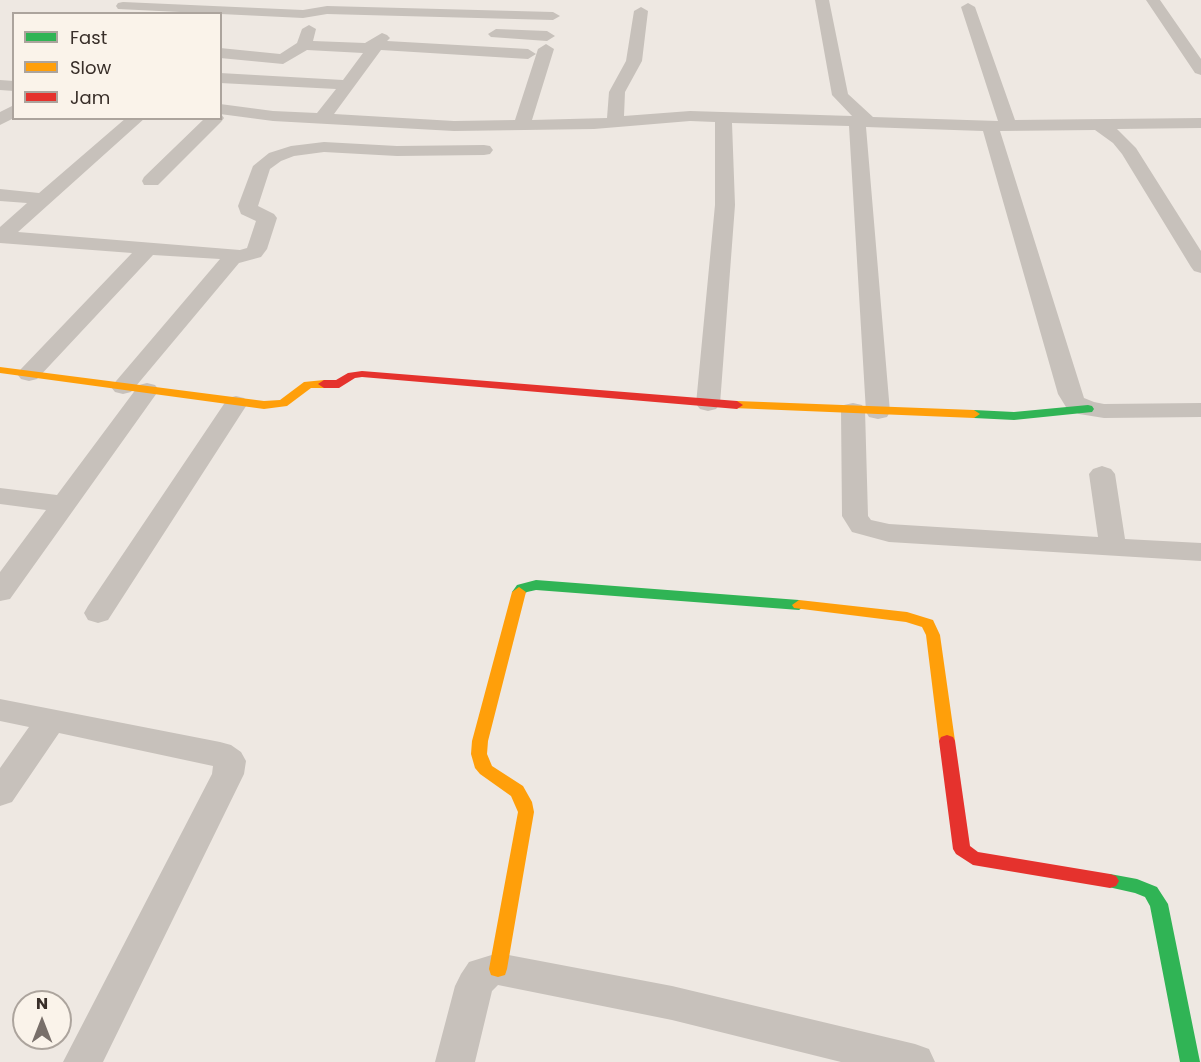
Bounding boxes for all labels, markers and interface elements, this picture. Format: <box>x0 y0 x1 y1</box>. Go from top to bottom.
legend <box>12 12 222 120</box>
text: Fast <box>70 25 107 50</box>
text: Slow <box>70 55 111 80</box>
text: Jam <box>70 85 110 110</box>
north arrow <box>12 990 72 1050</box>
text: N <box>36 992 48 1015</box>

